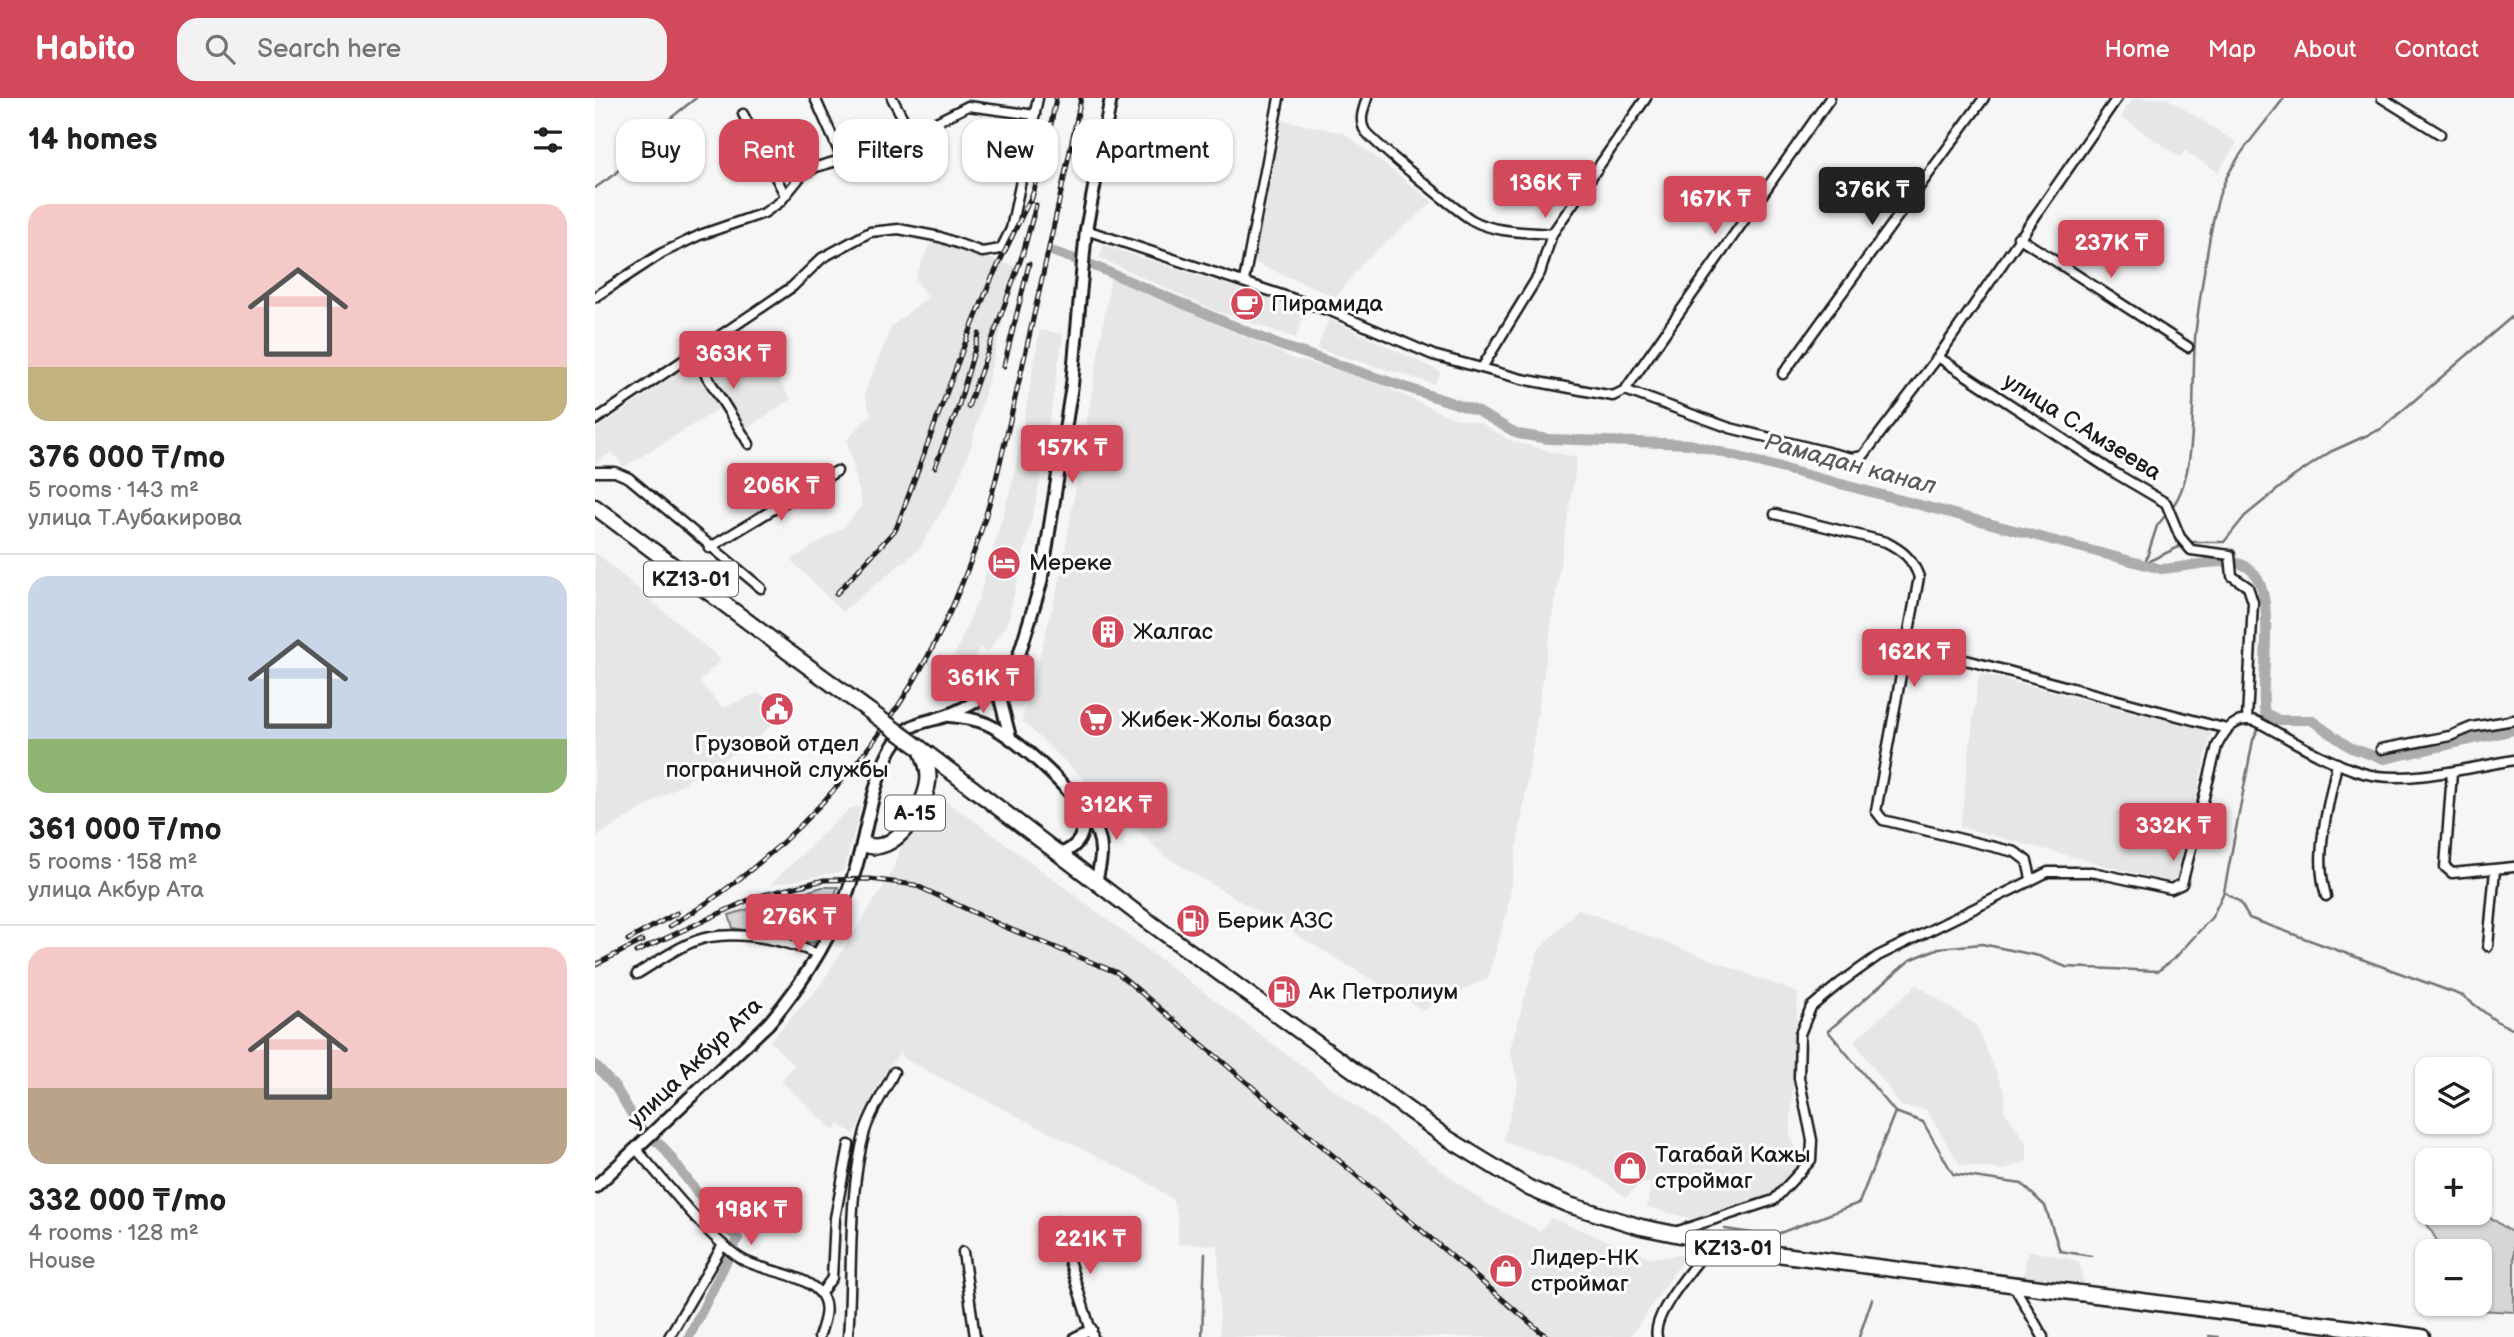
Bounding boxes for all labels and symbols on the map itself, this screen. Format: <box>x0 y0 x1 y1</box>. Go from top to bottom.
pin: 136K ₸ <box>1488 160 1602 220</box>
pin: 376K ₸ <box>1815 167 1929 227</box>
pin: 167K ₸ <box>1658 176 1772 236</box>
pin: 237K ₸ <box>2054 220 2168 280</box>
cafe icon: Пирамида <box>1228 285 1266 323</box>
place label: Пирамида <box>1271 290 1384 318</box>
pin: 363K ₸ <box>676 331 790 391</box>
street label: улица С.Амзеева <box>1998 367 2167 487</box>
pin: 157K ₸ <box>1015 426 1129 485</box>
water label: Рамадан канал <box>1761 427 1939 501</box>
pin: 206K ₸ <box>724 464 838 523</box>
hotel icon: Мереке <box>985 544 1023 582</box>
place label: Мереке <box>1029 549 1112 577</box>
road number: KZ13-01 <box>644 561 738 596</box>
building icon: Жалгас <box>1089 613 1127 651</box>
place label: Жалгас <box>1133 618 1213 646</box>
pin: 162K ₸ <box>1857 630 1971 689</box>
pin: 361K ₸ <box>926 656 1040 715</box>
public building icon: Грузовой отдел пограничной службы <box>758 690 796 728</box>
supermarket icon: Жибек-Жолы базар <box>1077 701 1115 739</box>
place label: Жибек-Жолы базар <box>1121 706 1332 734</box>
place label: Грузовой отдел пограничной службы <box>665 730 889 784</box>
pin: 312K ₸ <box>1059 782 1173 842</box>
road number: A-15 <box>885 796 945 830</box>
pin: 332K ₸ <box>2116 804 2230 863</box>
pin: 276K ₸ <box>742 894 856 954</box>
fuel station icon: Берик АЗС <box>1174 902 1212 940</box>
place label: Берик АЗС <box>1217 907 1333 935</box>
fuel station icon: Ак Петролиум <box>1265 973 1303 1011</box>
place label: Ак Петролиум <box>1308 978 1459 1006</box>
street label: улица Акбур Ата <box>622 991 768 1134</box>
place label: Тагабай Кажы строймаг <box>1655 1141 1810 1195</box>
shop icon: Тагабай Кажы строймаг <box>1611 1149 1649 1187</box>
pin: 198K ₸ <box>694 1188 808 1247</box>
pin: 221K ₸ <box>1033 1216 1147 1276</box>
road number: KZ13-01 <box>1686 1230 1780 1266</box>
place label: Лидер-НК строймаг <box>1530 1244 1639 1298</box>
shop icon: Лидер-НК строймаг <box>1487 1252 1525 1290</box>

